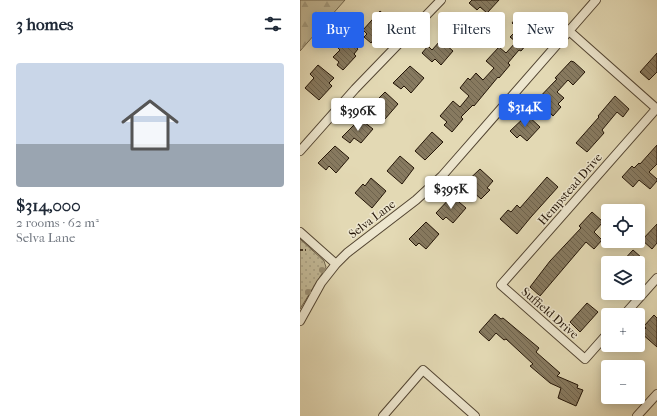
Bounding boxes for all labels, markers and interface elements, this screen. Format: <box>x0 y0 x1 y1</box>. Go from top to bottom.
chip: Buy <box>312 12 364 48</box>
chip: Rent <box>372 12 430 48</box>
chip: Filters <box>438 12 505 48</box>
chip: New <box>513 12 568 48</box>
icon: filters <box>262 13 284 35</box>
text: 3 homes <box>16 14 73 34</box>
icon: home <box>114 89 186 161</box>
pin: $314K <box>497 94 553 128</box>
pin: $396K <box>330 98 386 132</box>
text: $314K <box>508 99 542 114</box>
text: $396K <box>340 103 376 118</box>
street label: Hempstead Drive <box>535 150 605 228</box>
pin: $395K <box>423 176 479 210</box>
text: $395K <box>434 181 468 196</box>
text: $314,000 <box>16 195 81 215</box>
street label: Selva Lane <box>346 197 398 241</box>
map controls <box>601 204 645 404</box>
button: locate <box>601 204 645 248</box>
text: 2 rooms · 62 m² <box>16 215 99 230</box>
text: Selva Lane <box>16 230 76 245</box>
button: layers <box>601 256 645 300</box>
street label: Suffield Drive <box>519 284 581 342</box>
button: + <box>601 308 645 352</box>
button: − <box>601 360 645 404</box>

